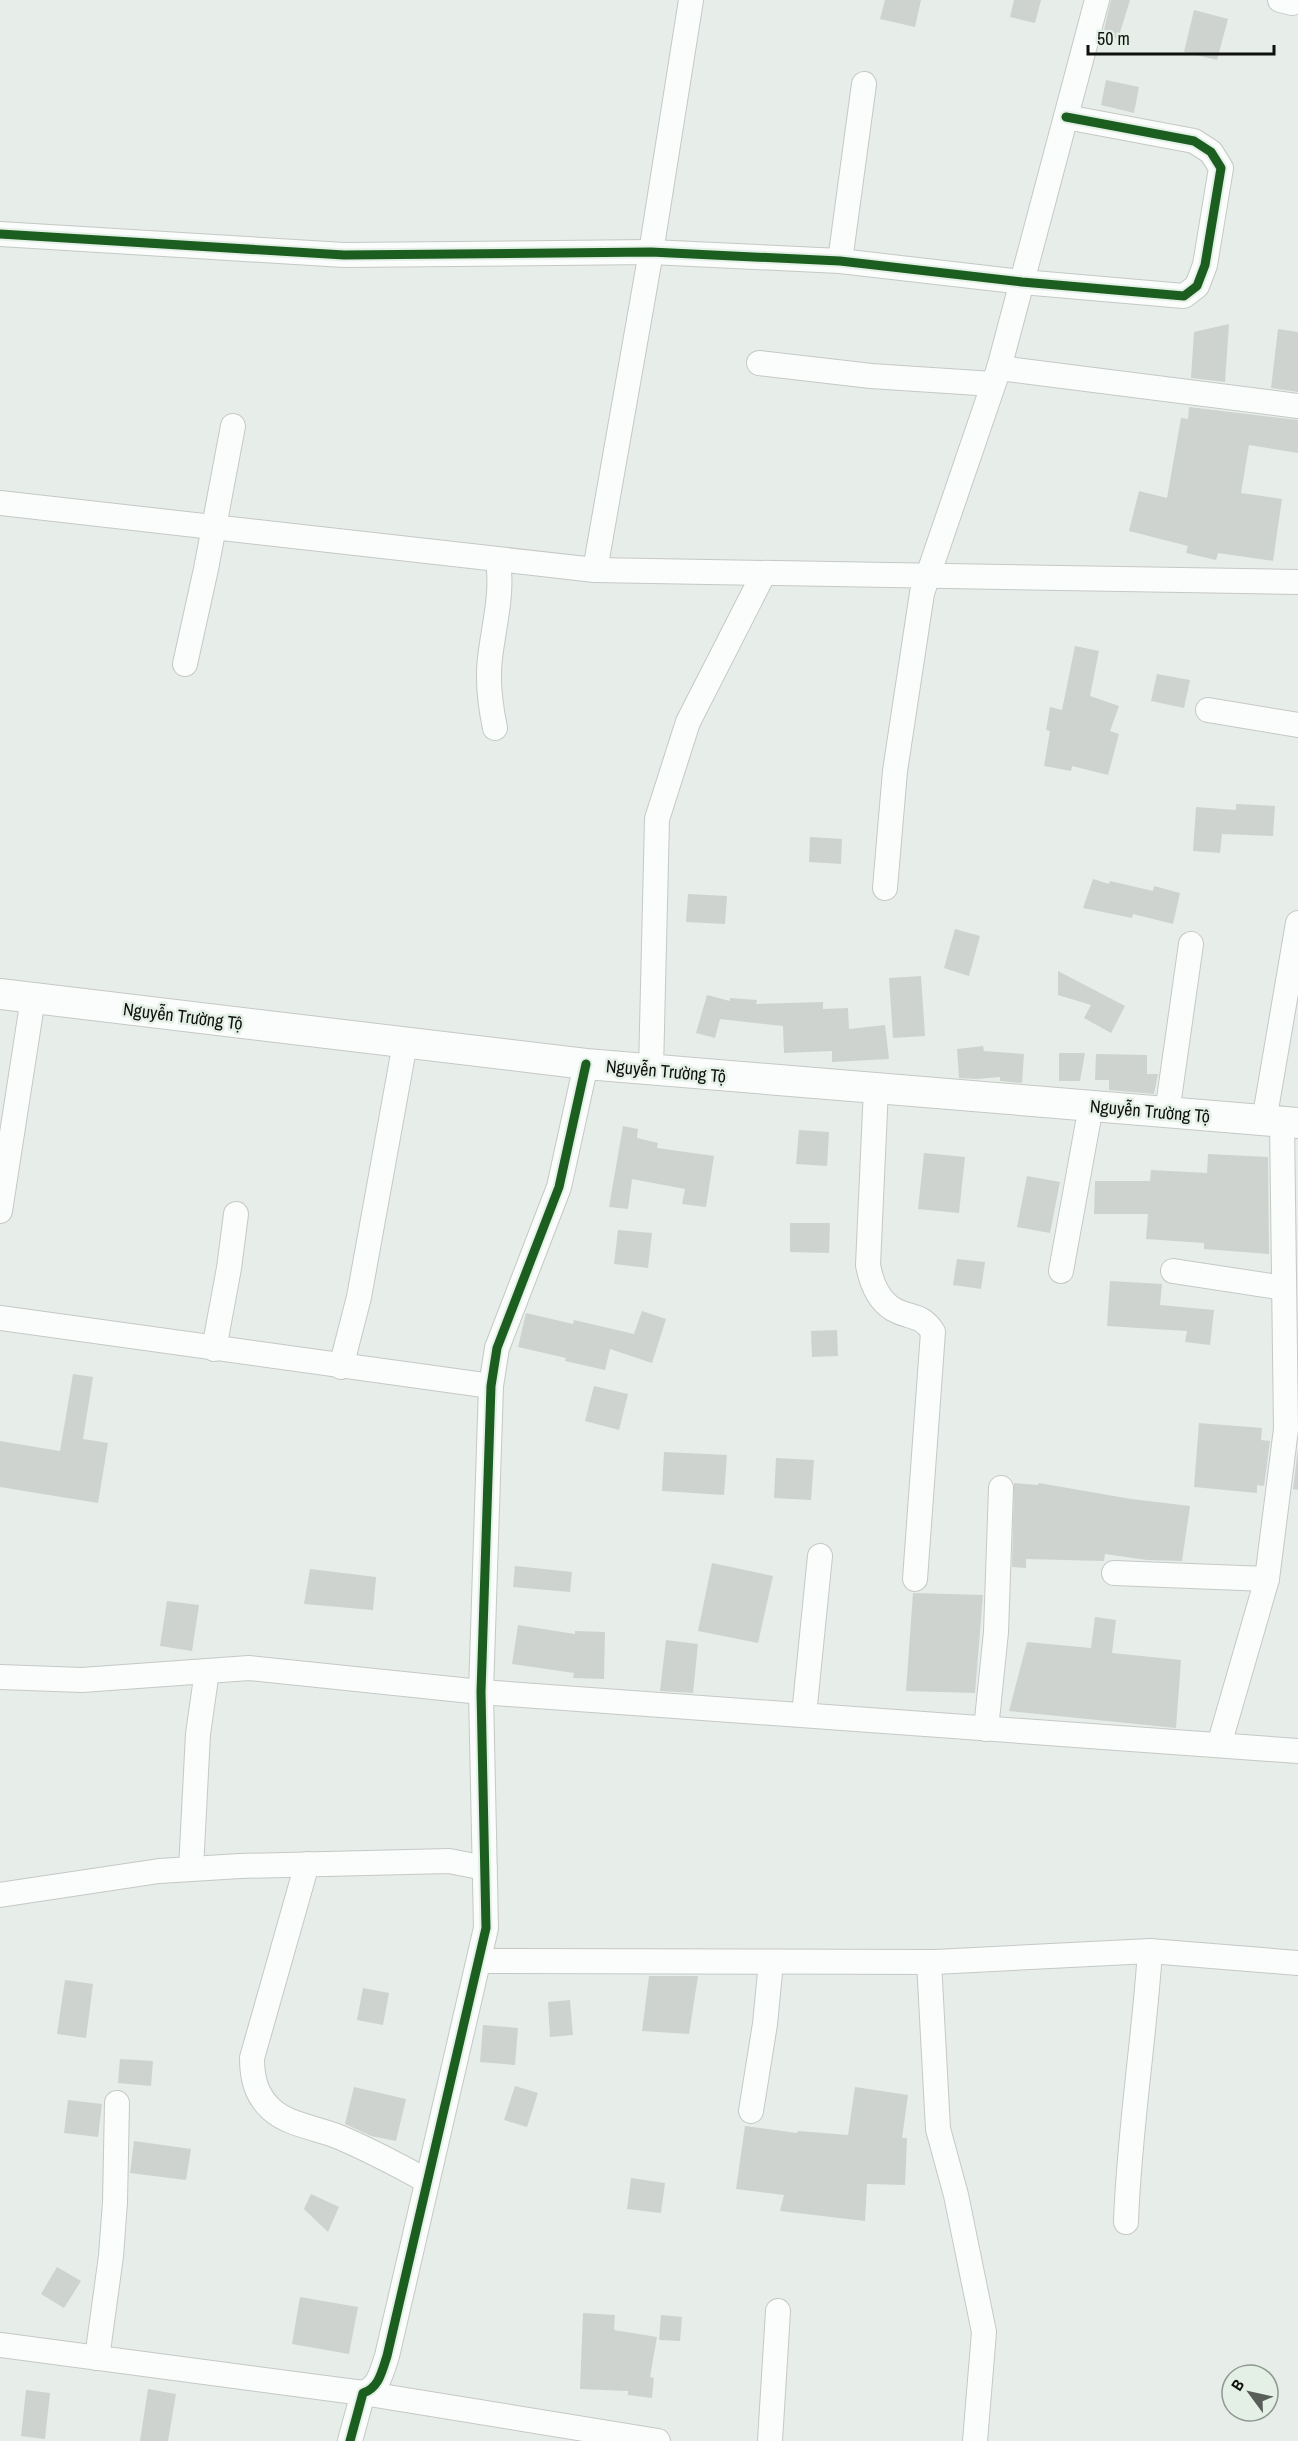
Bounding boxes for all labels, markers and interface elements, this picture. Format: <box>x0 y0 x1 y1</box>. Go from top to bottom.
scale bar <box>1088 18 1274 56</box>
text: 50 m <box>1097 26 1130 51</box>
street label: Nguyễn Trường Tộ <box>122 996 244 1036</box>
street label: Nguyễn Trường Tộ <box>605 1053 727 1089</box>
street label: Nguyễn Trường Tộ <box>1089 1093 1211 1129</box>
north arrow <box>1220 2363 1280 2423</box>
text: B <box>1226 2375 1249 2395</box>

